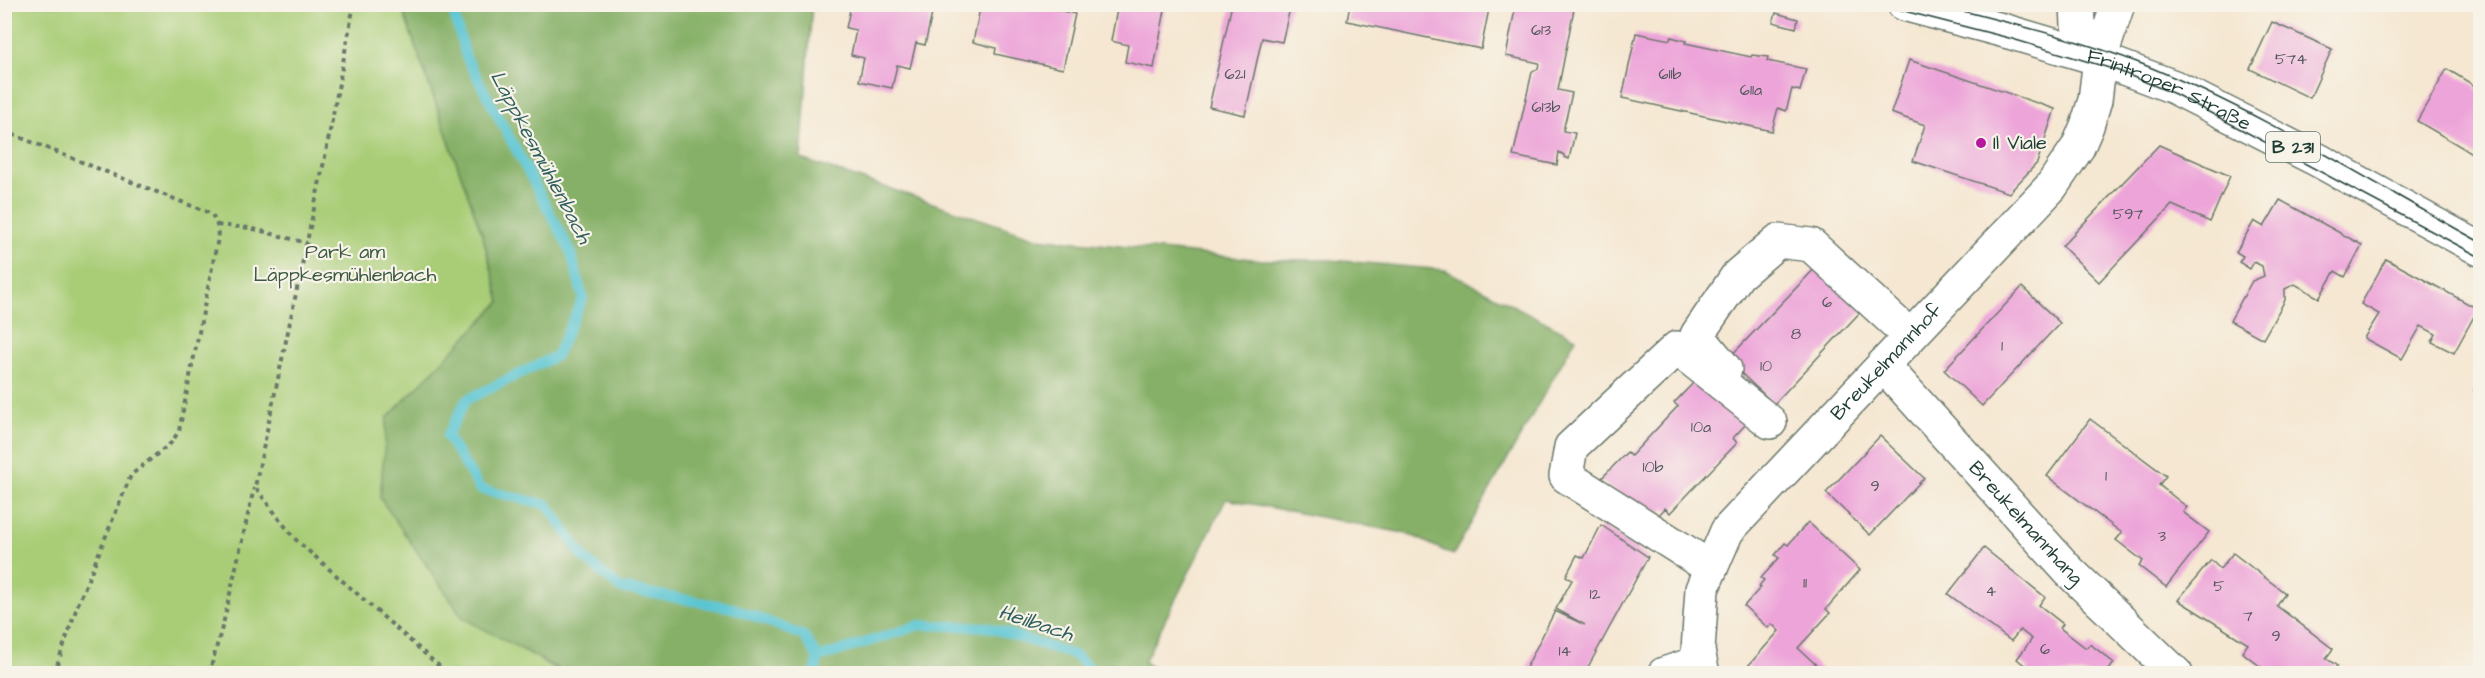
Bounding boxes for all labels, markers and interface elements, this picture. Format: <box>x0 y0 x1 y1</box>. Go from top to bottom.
house number: 613 <box>1531 19 1551 41</box>
street label: Frintroper Straße <box>2084 42 2256 138</box>
house number: 574 <box>2275 48 2307 70</box>
house number: 621 <box>1224 63 1246 85</box>
house number: 611b <box>1658 63 1682 85</box>
water label: Läppkesmühlenbach <box>483 65 600 250</box>
house number: 611a <box>1740 79 1762 101</box>
house number: 613b <box>1531 96 1561 118</box>
place label: Il Viale <box>1993 129 2047 157</box>
road number: B 231 <box>2266 132 2320 162</box>
marker: Il Viale <box>1974 136 1988 150</box>
house number: 597 <box>2113 203 2143 225</box>
park label: Park am Läppkesmühlenbach <box>254 238 437 289</box>
house number: 6 <box>1822 291 1832 313</box>
street label: Breukelmannhof <box>1824 297 1948 427</box>
house number: 8 <box>1791 323 1801 345</box>
house number: 1 <box>2001 335 2003 357</box>
house number: 10 <box>1760 355 1772 377</box>
house number: 10a <box>1691 416 1711 438</box>
street label: Breukelmannhang <box>1962 455 2089 592</box>
house number: 10b <box>1642 456 1664 478</box>
house number: 1 <box>2105 465 2107 487</box>
house number: 9 <box>1870 475 1880 497</box>
house number: 3 <box>2158 525 2166 547</box>
house number: 11 <box>1803 572 1807 594</box>
house number: 5 <box>2213 575 2225 597</box>
house number: 4 <box>1986 580 1997 602</box>
house number: 12 <box>1589 583 1601 605</box>
water label: Heilbach <box>995 597 1078 649</box>
house number: 7 <box>2243 605 2253 627</box>
house number: 9 <box>2271 625 2281 647</box>
house number: 6 <box>2040 638 2050 660</box>
house number: 14 <box>1559 640 1572 662</box>

